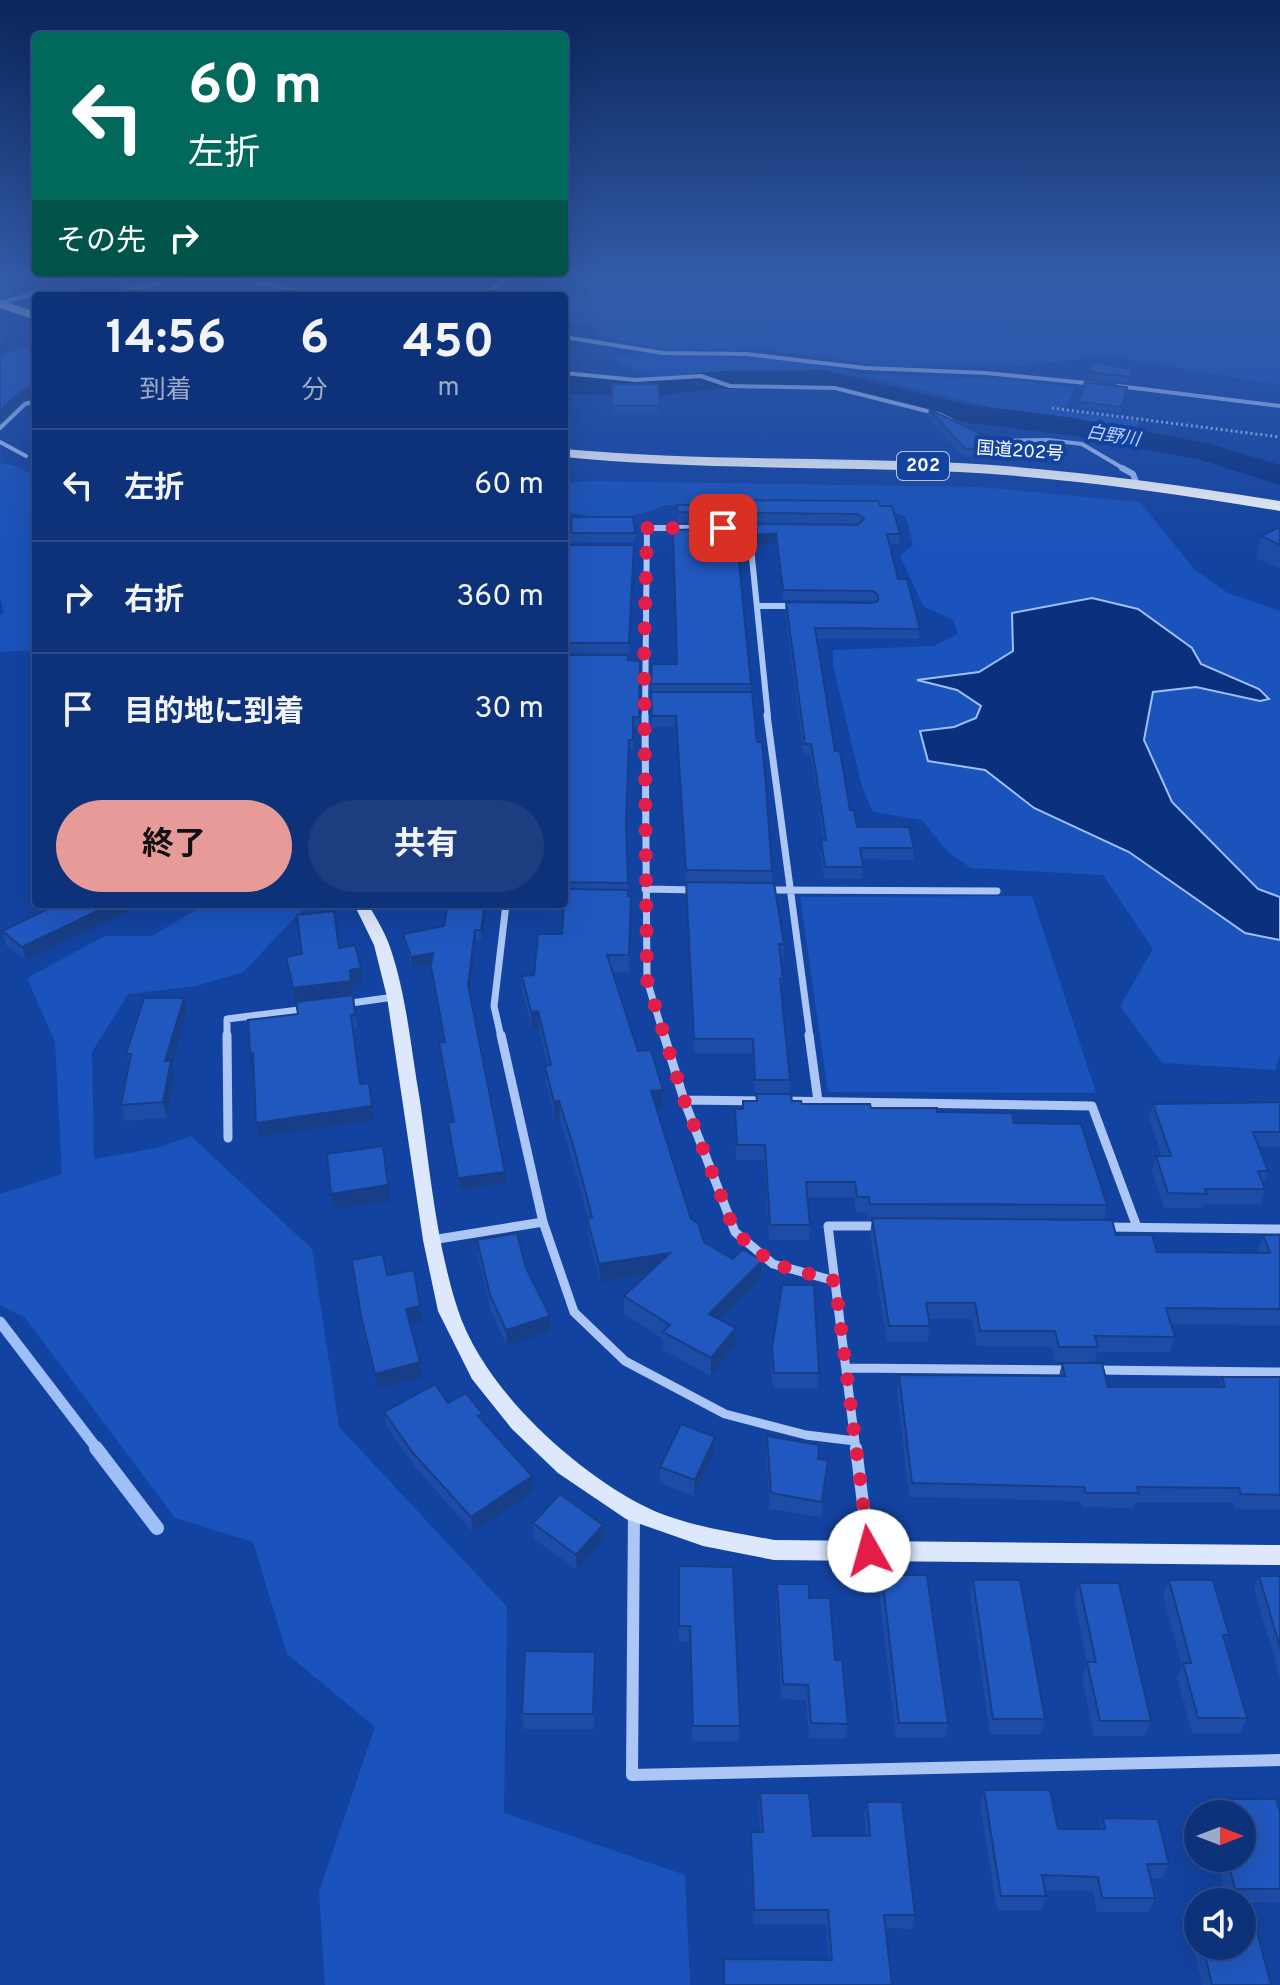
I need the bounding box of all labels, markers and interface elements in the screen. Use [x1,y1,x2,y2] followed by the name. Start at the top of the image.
[188,53,322,123] text: 60 m
[56,64,160,168] icon: left
[188,132,260,178] text: 左折
[162,216,206,260] icon: right
[56,224,146,261] text: その先
[106,310,226,370] text: 14:56
[300,310,329,370] text: 6
[403,314,494,374] text: 450
[438,372,460,405] text: m
[140,375,192,408] text: 到着
[301,375,327,408] text: 分
[1085,421,1143,453] water label: 白野川
[976,437,1064,467] street label: 国道202号
[897,452,949,480] road number: 202
[56,463,100,507] icon: left
[474,467,544,504] text: 60 m
[124,471,184,508] text: 左折
[689,494,757,562] pin
[701,506,745,550] icon: arrive
[56,575,100,619] icon: right
[456,579,544,616] text: 360 m
[124,583,184,620] text: 右折
[56,687,100,731] icon: arrive
[475,691,544,728] text: 30 m
[124,695,304,732] text: 目的地に到着
[56,800,292,892] button: 終了
[308,800,544,892] button: 共有
[827,1509,911,1593] position arrow
[1184,1800,1256,1872] north arrow
[1184,1800,1256,1960] map controls
[1184,1888,1256,1960] button: sound

